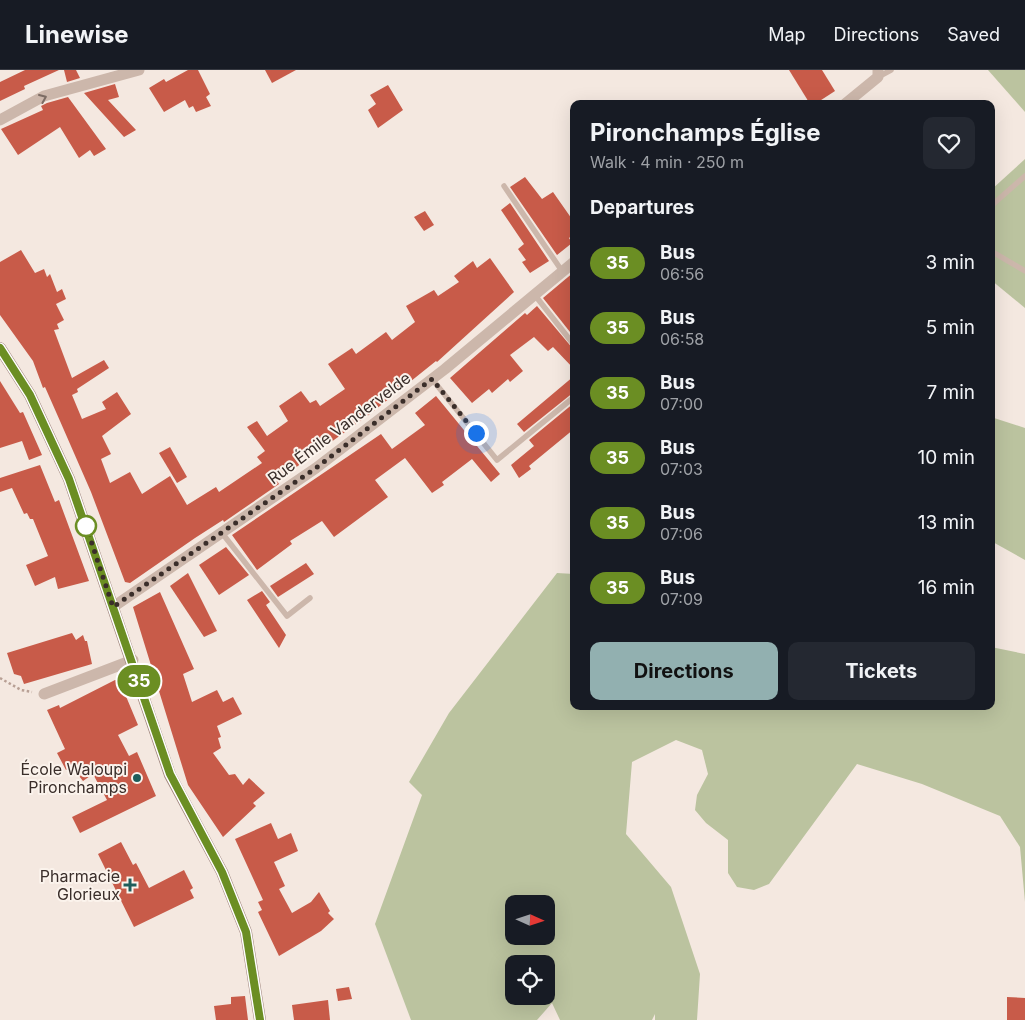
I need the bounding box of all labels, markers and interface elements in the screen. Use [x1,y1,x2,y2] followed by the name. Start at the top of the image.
[25,20,129,49] text: Linewise
[768,24,806,45] text: Map
[834,24,919,45] text: Directions
[947,24,1000,45] text: Saved
[38,93,47,104] one-way arrow
[923,117,975,169] button: heart
[590,118,821,147] text: Pironchamps Église
[590,152,744,172] text: Walk · 4 min · 250 m
[590,196,694,219] text: Departures
[660,241,695,264] text: Bus
[925,251,975,274] text: 3 min
[606,252,629,273] text: 35
[660,264,704,284] text: 06:56
[660,306,695,329] text: Bus
[926,316,975,339] text: 5 min
[606,317,629,338] text: 35
[660,329,704,349] text: 06:58
[264,368,414,488] street label: Rue Émile Vandervelde
[660,371,695,394] text: Bus
[926,381,975,404] text: 7 min
[606,382,629,403] text: 35
[660,394,703,414] text: 07:00
[464,421,489,446] your location
[660,436,695,459] text: Bus
[917,446,975,469] text: 10 min
[606,447,629,468] text: 35
[660,459,703,479] text: 07:03
[660,501,695,524] text: Bus
[918,511,975,534] text: 13 min
[606,512,629,533] text: 35
[75,515,97,537] unlabelled marker
[660,524,703,544] text: 07:06
[660,566,695,589] text: Bus
[918,576,975,599] text: 16 min
[606,577,629,598] text: 35
[660,589,703,609] text: 07:09
[590,642,778,700] button: Directions
[788,642,975,700] button: Tickets
[116,665,162,697] line badge: 35
[127,670,151,691] text: 35
[20,759,127,797] place label: École Waloupi Pironchamps
[131,772,143,784] marker: École Waloupi Pironchamps
[40,866,120,904] place label: Pharmacie Glorieux
[124,879,136,891] marker: Pharmacie Glorieux
[505,895,555,945] north arrow
[505,895,555,1005] map controls
[505,955,555,1005] button: locate

